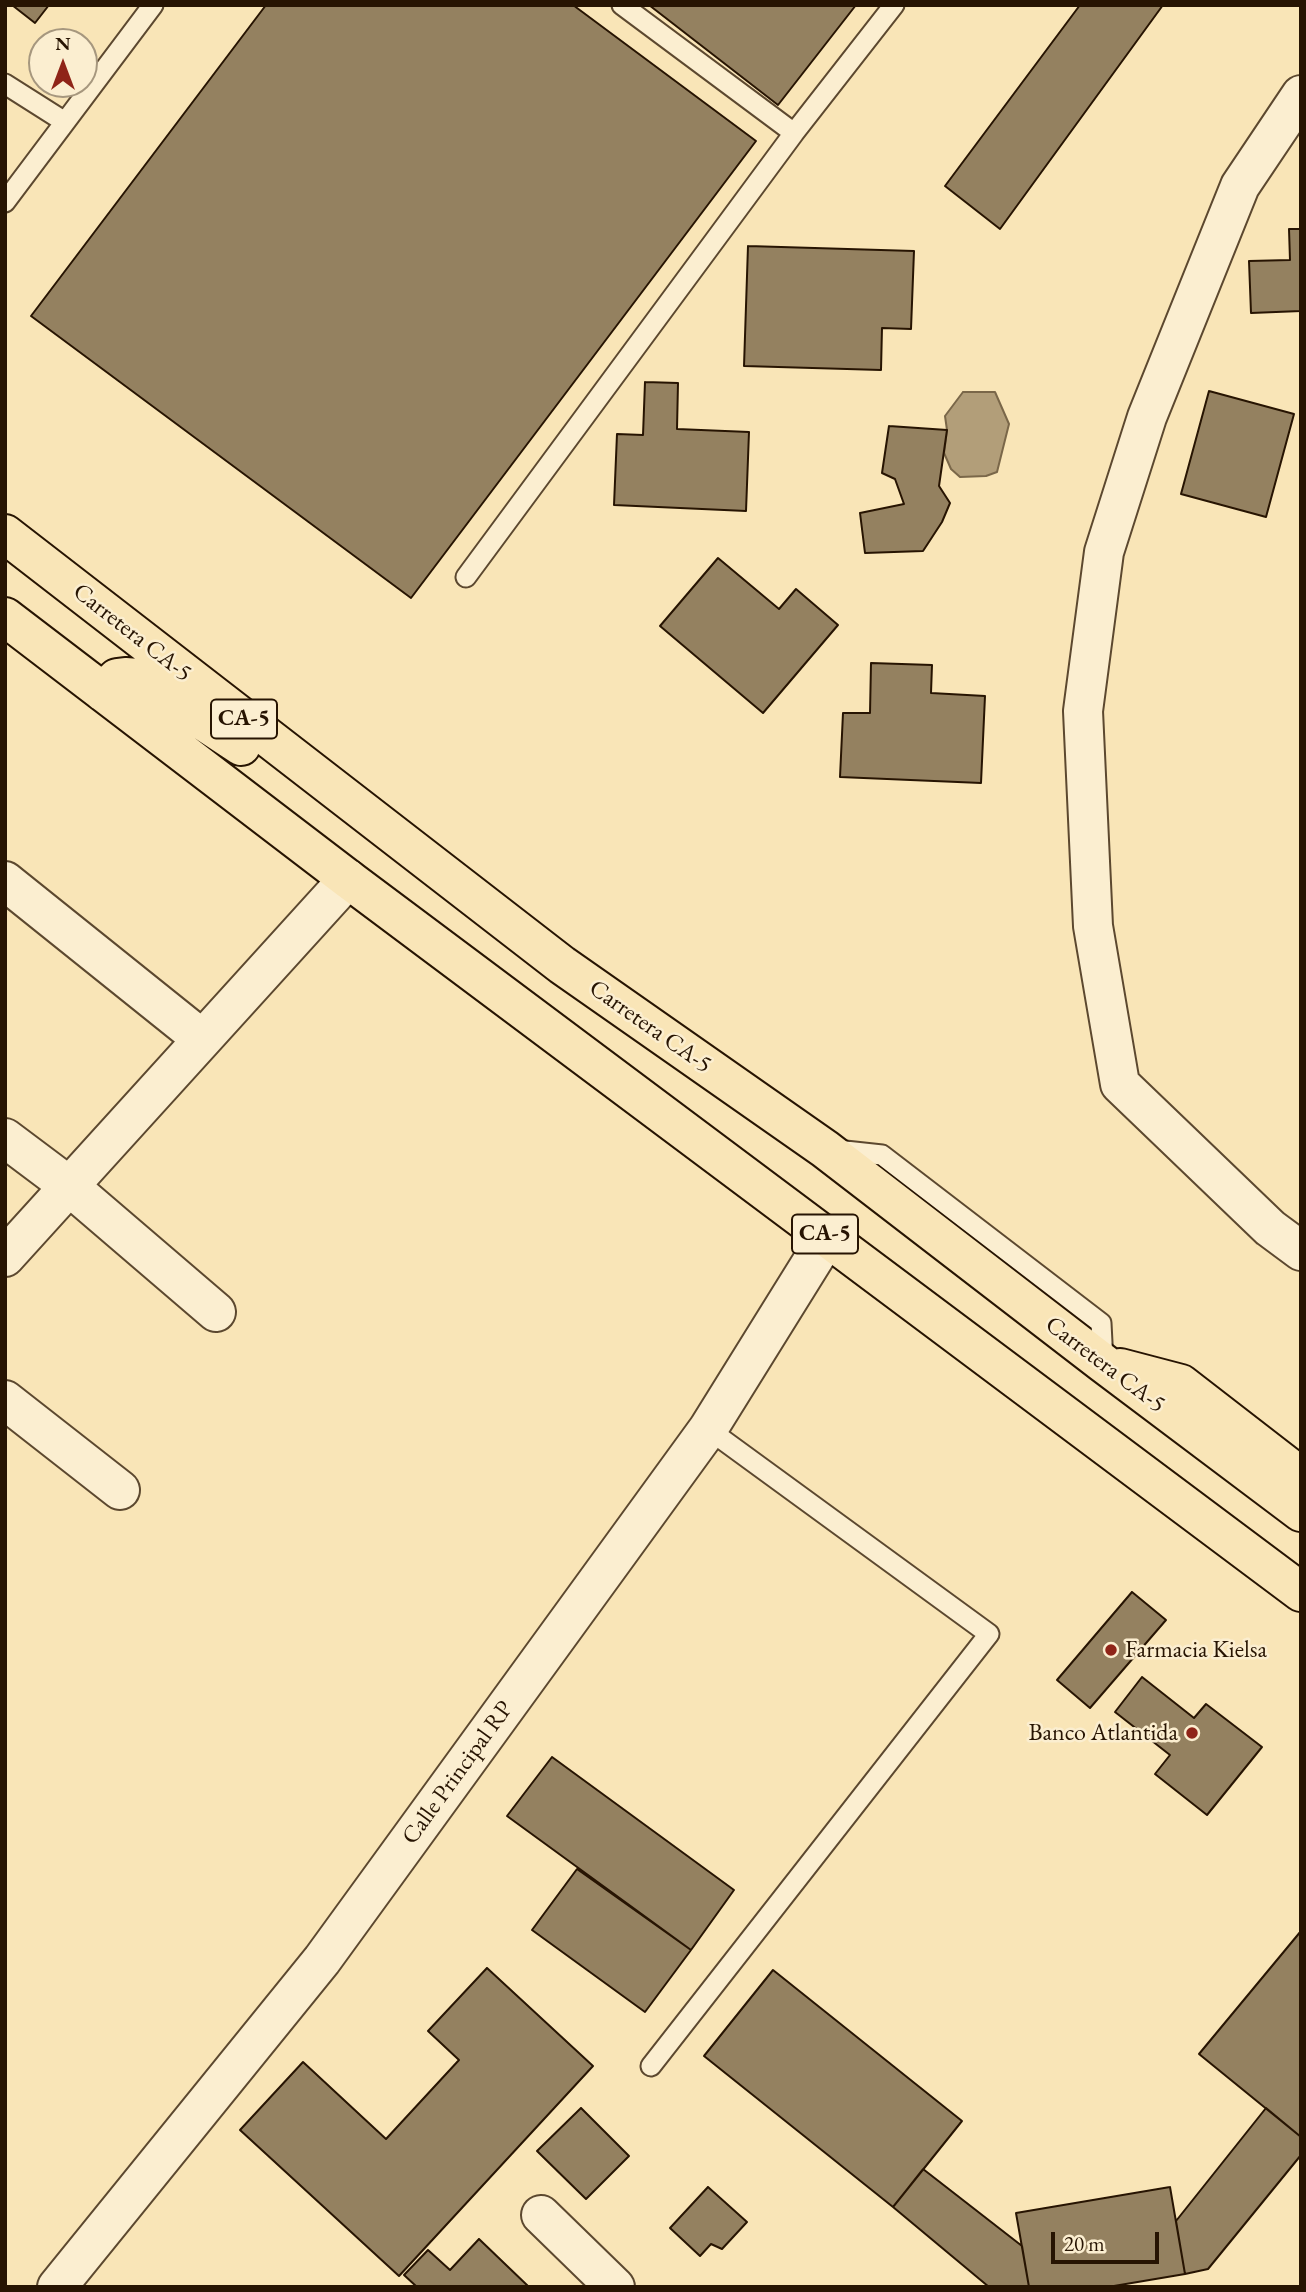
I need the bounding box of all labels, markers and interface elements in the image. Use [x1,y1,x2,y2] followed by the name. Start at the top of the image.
[28,28,98,98] north arrow
[55,31,71,56] text: N
[67,578,197,688] street label: Carretera CA-5
[211,699,277,738] road number: CA-5
[583,974,717,1080] street label: Carretera CA-5
[792,1214,858,1254] road number: CA-5
[1039,1310,1171,1420] street label: Carretera CA-5
[1125,1636,1267,1664] place label: Farmacia Kielsa
[1103,1642,1119,1658] marker: Farmacia Kielsa
[396,1696,520,1850] street label: Calle Principal RP
[1028,1719,1178,1747] place label: Banco Atlantida
[1184,1725,1200,1741] marker: Banco Atlantida
[1054,2218,1162,2262] scale bar
[1064,2230,1105,2257] text: 20 m

